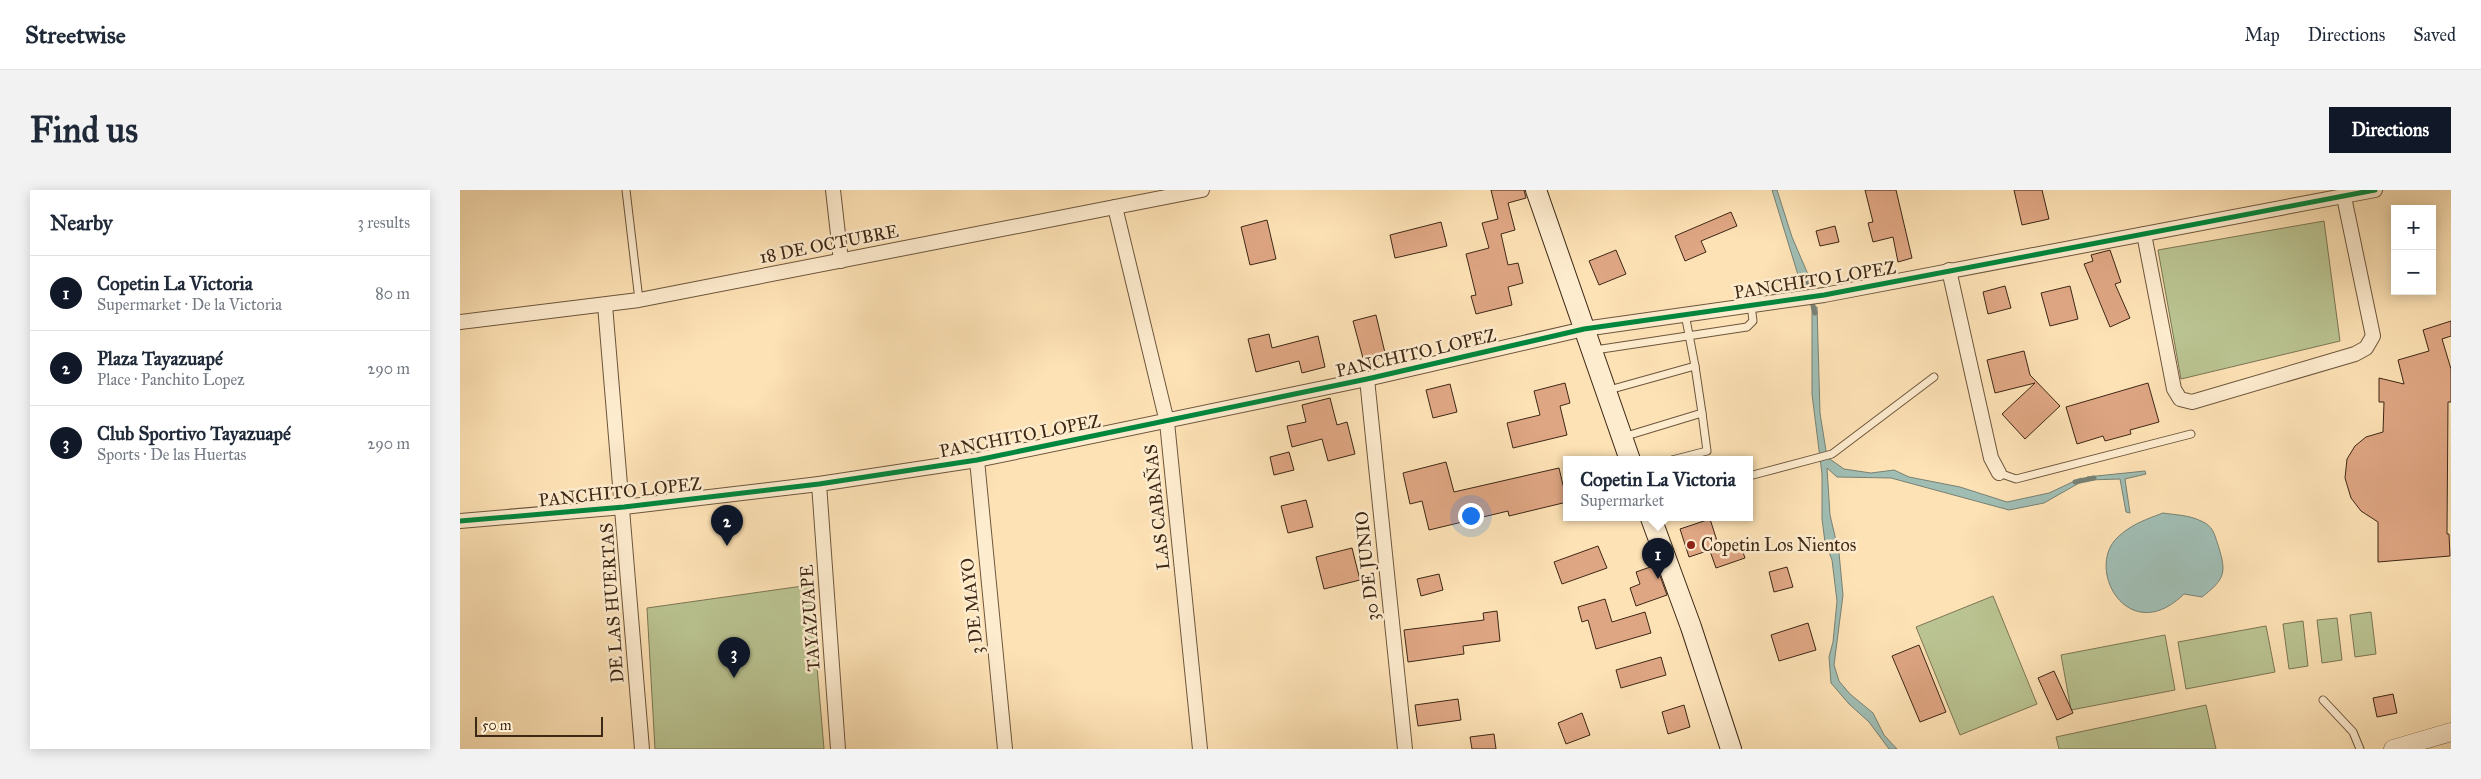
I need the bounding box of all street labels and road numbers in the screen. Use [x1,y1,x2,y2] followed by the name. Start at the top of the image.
[758,220,901,268] street label: 18 DE OCTUBRE
[1732,256,1898,304] street label: PANCHITO LOPEZ
[1334,324,1498,382] street label: PANCHITO LOPEZ
[937,410,1103,462] street label: PANCHITO LOPEZ
[1138,443,1175,571] street label: LAS CABAÑAS
[537,472,703,512] street label: PANCHITO LOPEZ
[1350,510,1385,622] street label: 30 DE JUNIO
[595,522,629,684] street label: DE LAS HUERTAS
[956,557,988,655] street label: 3 DE MAYO
[795,564,825,672] street label: TAYAZUAPE

